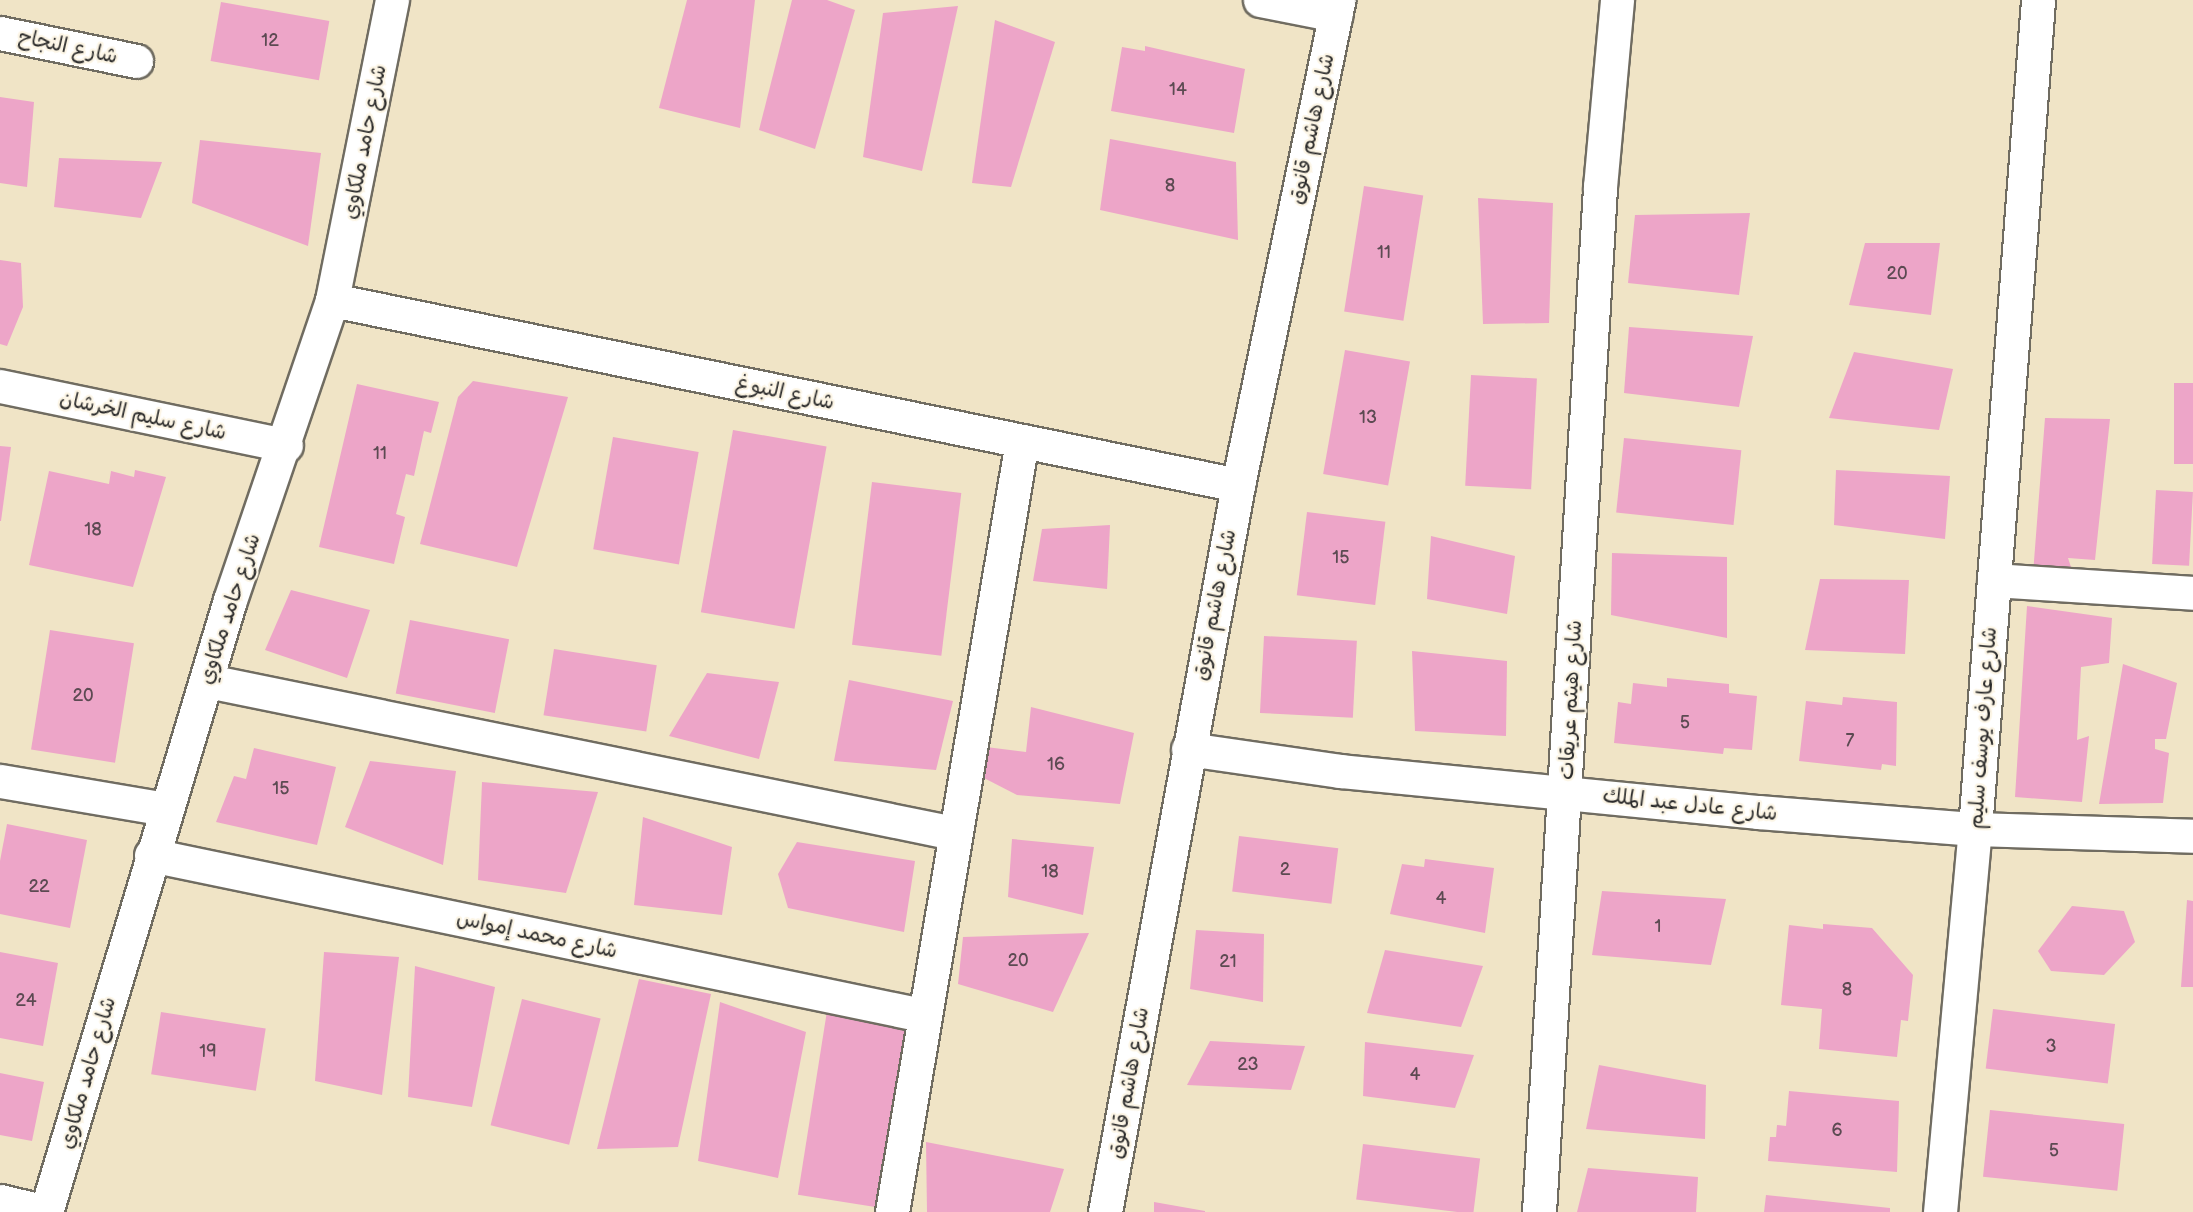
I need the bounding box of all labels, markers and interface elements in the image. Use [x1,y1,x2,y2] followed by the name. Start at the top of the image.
[16,24,120,70] street label: شارع النجاح
[261,30,279,52] house number: 12
[1284,51,1340,207] street label: شارع هاشم قانوق
[338,63,392,221] street label: شارع حامد ملكاوي
[1169,79,1187,101] house number: 14
[1165,175,1175,197] house number: 8
[1377,242,1391,264] house number: 11
[1886,263,1908,285] house number: 20
[733,370,837,416] street label: شارع النبوغ
[57,386,229,446] street label: شارع سليم الخرشان
[1359,407,1377,429] house number: 13
[373,443,387,465] house number: 11
[84,519,102,541] house number: 18
[1188,527,1242,683] street label: شارع هاشم قانوق
[194,530,266,688] street label: شارع حامد ملكاوي
[1332,547,1350,569] house number: 15
[1554,619,1588,781] street label: شارع هيثم عريقات
[1963,626,2003,830] street label: شارع عارف يوسف سليم
[72,685,94,707] house number: 20
[1680,712,1690,734] house number: 5
[1846,730,1854,752] house number: 7
[1047,754,1065,776] house number: 16
[272,778,290,800] house number: 15
[1601,783,1779,827] street label: شارع عادل عبد الملك
[1280,859,1290,881] house number: 2
[1041,861,1059,883] house number: 18
[28,876,50,898] house number: 22
[1436,888,1446,910] house number: 4
[454,906,620,964] street label: شارع محمد إمواس
[1655,916,1661,938] house number: 1
[1007,950,1029,972] house number: 20
[1219,951,1237,973] house number: 21
[1842,979,1852,1001] house number: 8
[15,990,37,1012] house number: 24
[54,994,122,1152] street label: شارع حامد ملكاوي
[1103,1005,1155,1161] street label: شارع هاشم قانوق
[2045,1036,2057,1058] house number: 3
[199,1041,217,1063] house number: 19
[1237,1054,1259,1076] house number: 23
[1410,1064,1420,1086] house number: 4
[1832,1120,1842,1142] house number: 6
[2049,1140,2059,1162] house number: 5

